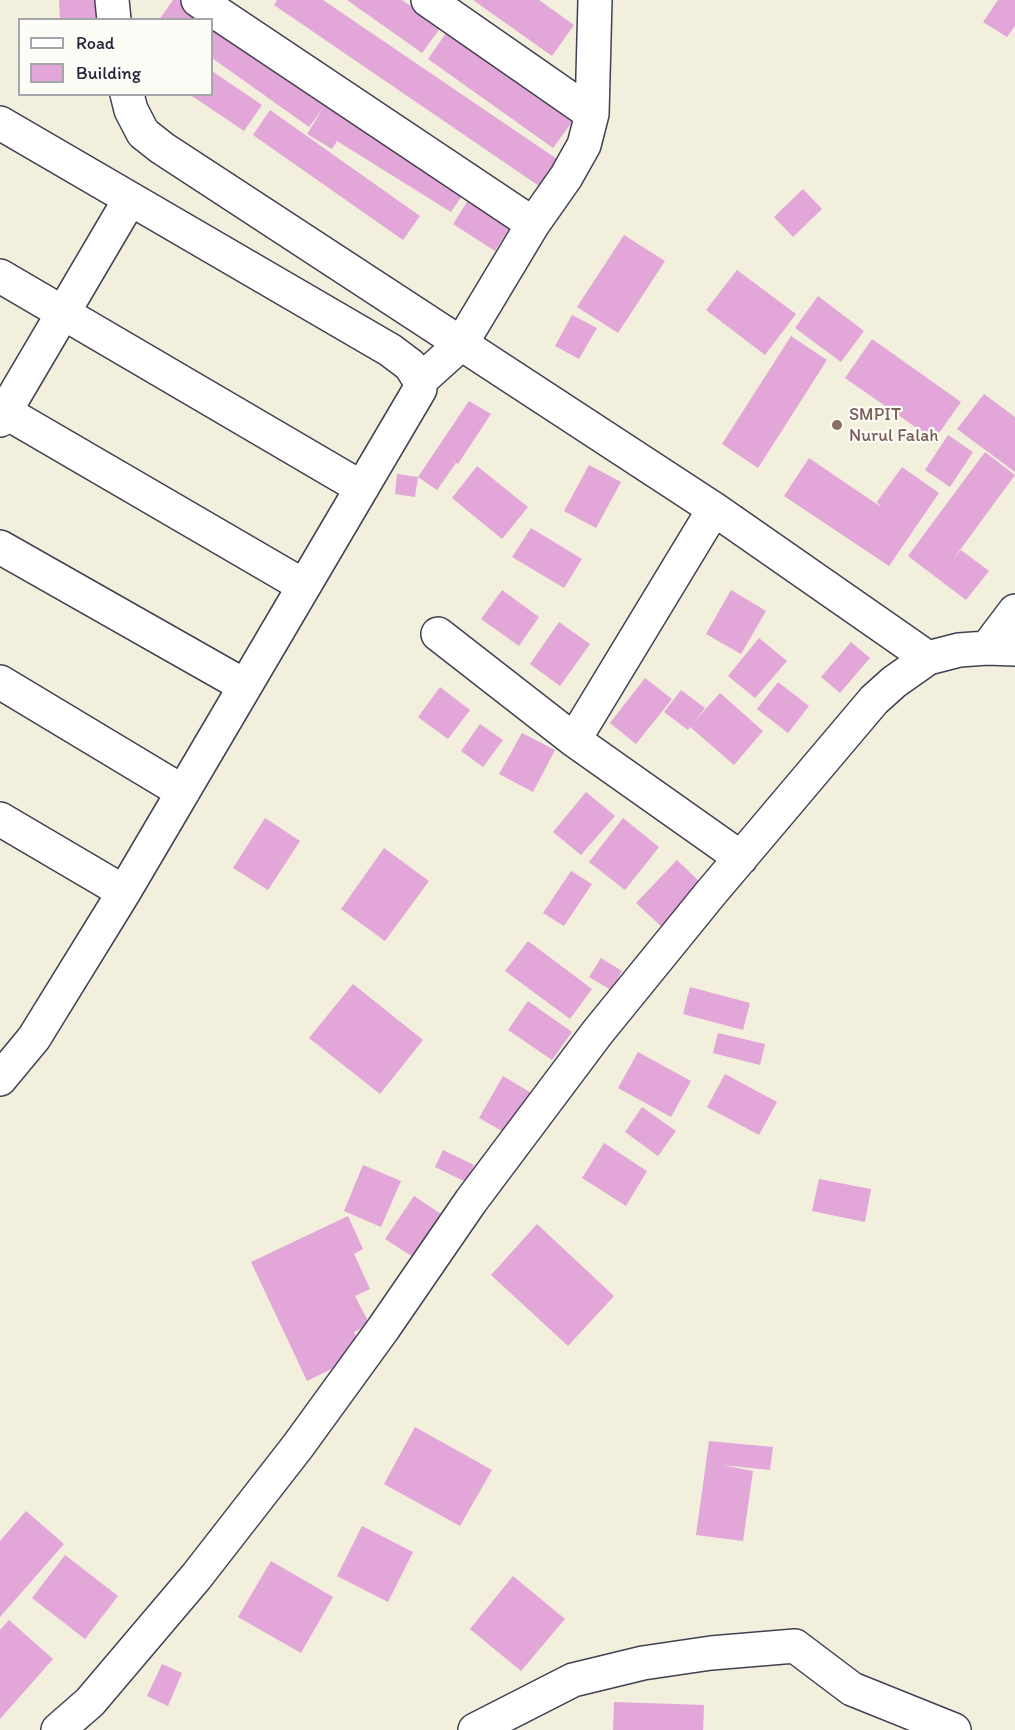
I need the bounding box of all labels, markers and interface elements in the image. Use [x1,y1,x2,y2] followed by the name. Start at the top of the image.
[18,18,213,96] legend
[76,32,115,54] text: Road
[76,62,141,84] text: Building
[849,404,938,446] place label: SMPIT Nurul Falah
[830,418,844,432] marker: SMPIT Nurul Falah

